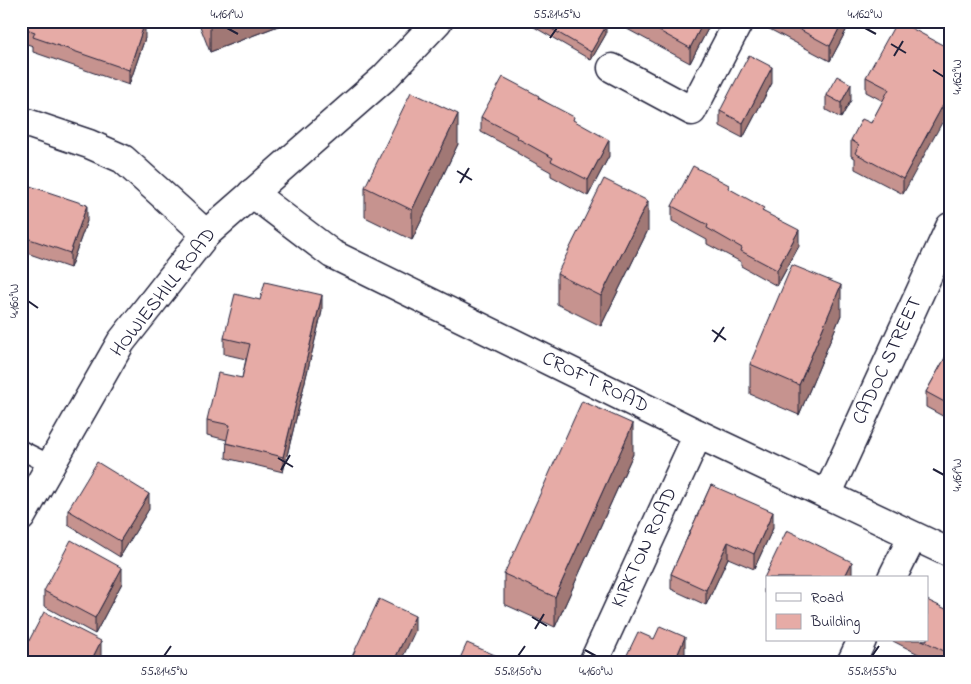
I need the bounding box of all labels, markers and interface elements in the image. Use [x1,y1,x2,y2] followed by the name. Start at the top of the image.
[211,6,243,24] text: 4.161°W
[533,6,581,24] text: 55.8145°N
[848,6,882,24] text: 4.162°W
[949,60,967,94] text: 4.162°W
[104,222,224,364] street label: HOWIESHILL ROAD
[6,284,24,318] text: 4.160°W
[846,292,930,430] street label: CADOC STREET
[537,345,653,421] street label: CROFT ROAD
[949,459,967,491] text: 4.161°W
[604,483,686,613] street label: KIRKTON ROAD
[766,576,928,642] legend
[811,587,844,609] text: Road
[810,611,860,634] text: Building
[140,663,188,681] text: 55.8145°N
[494,663,542,681] text: 55.8150°N
[579,663,613,681] text: 4.160°W
[847,663,897,681] text: 55.8155°N

